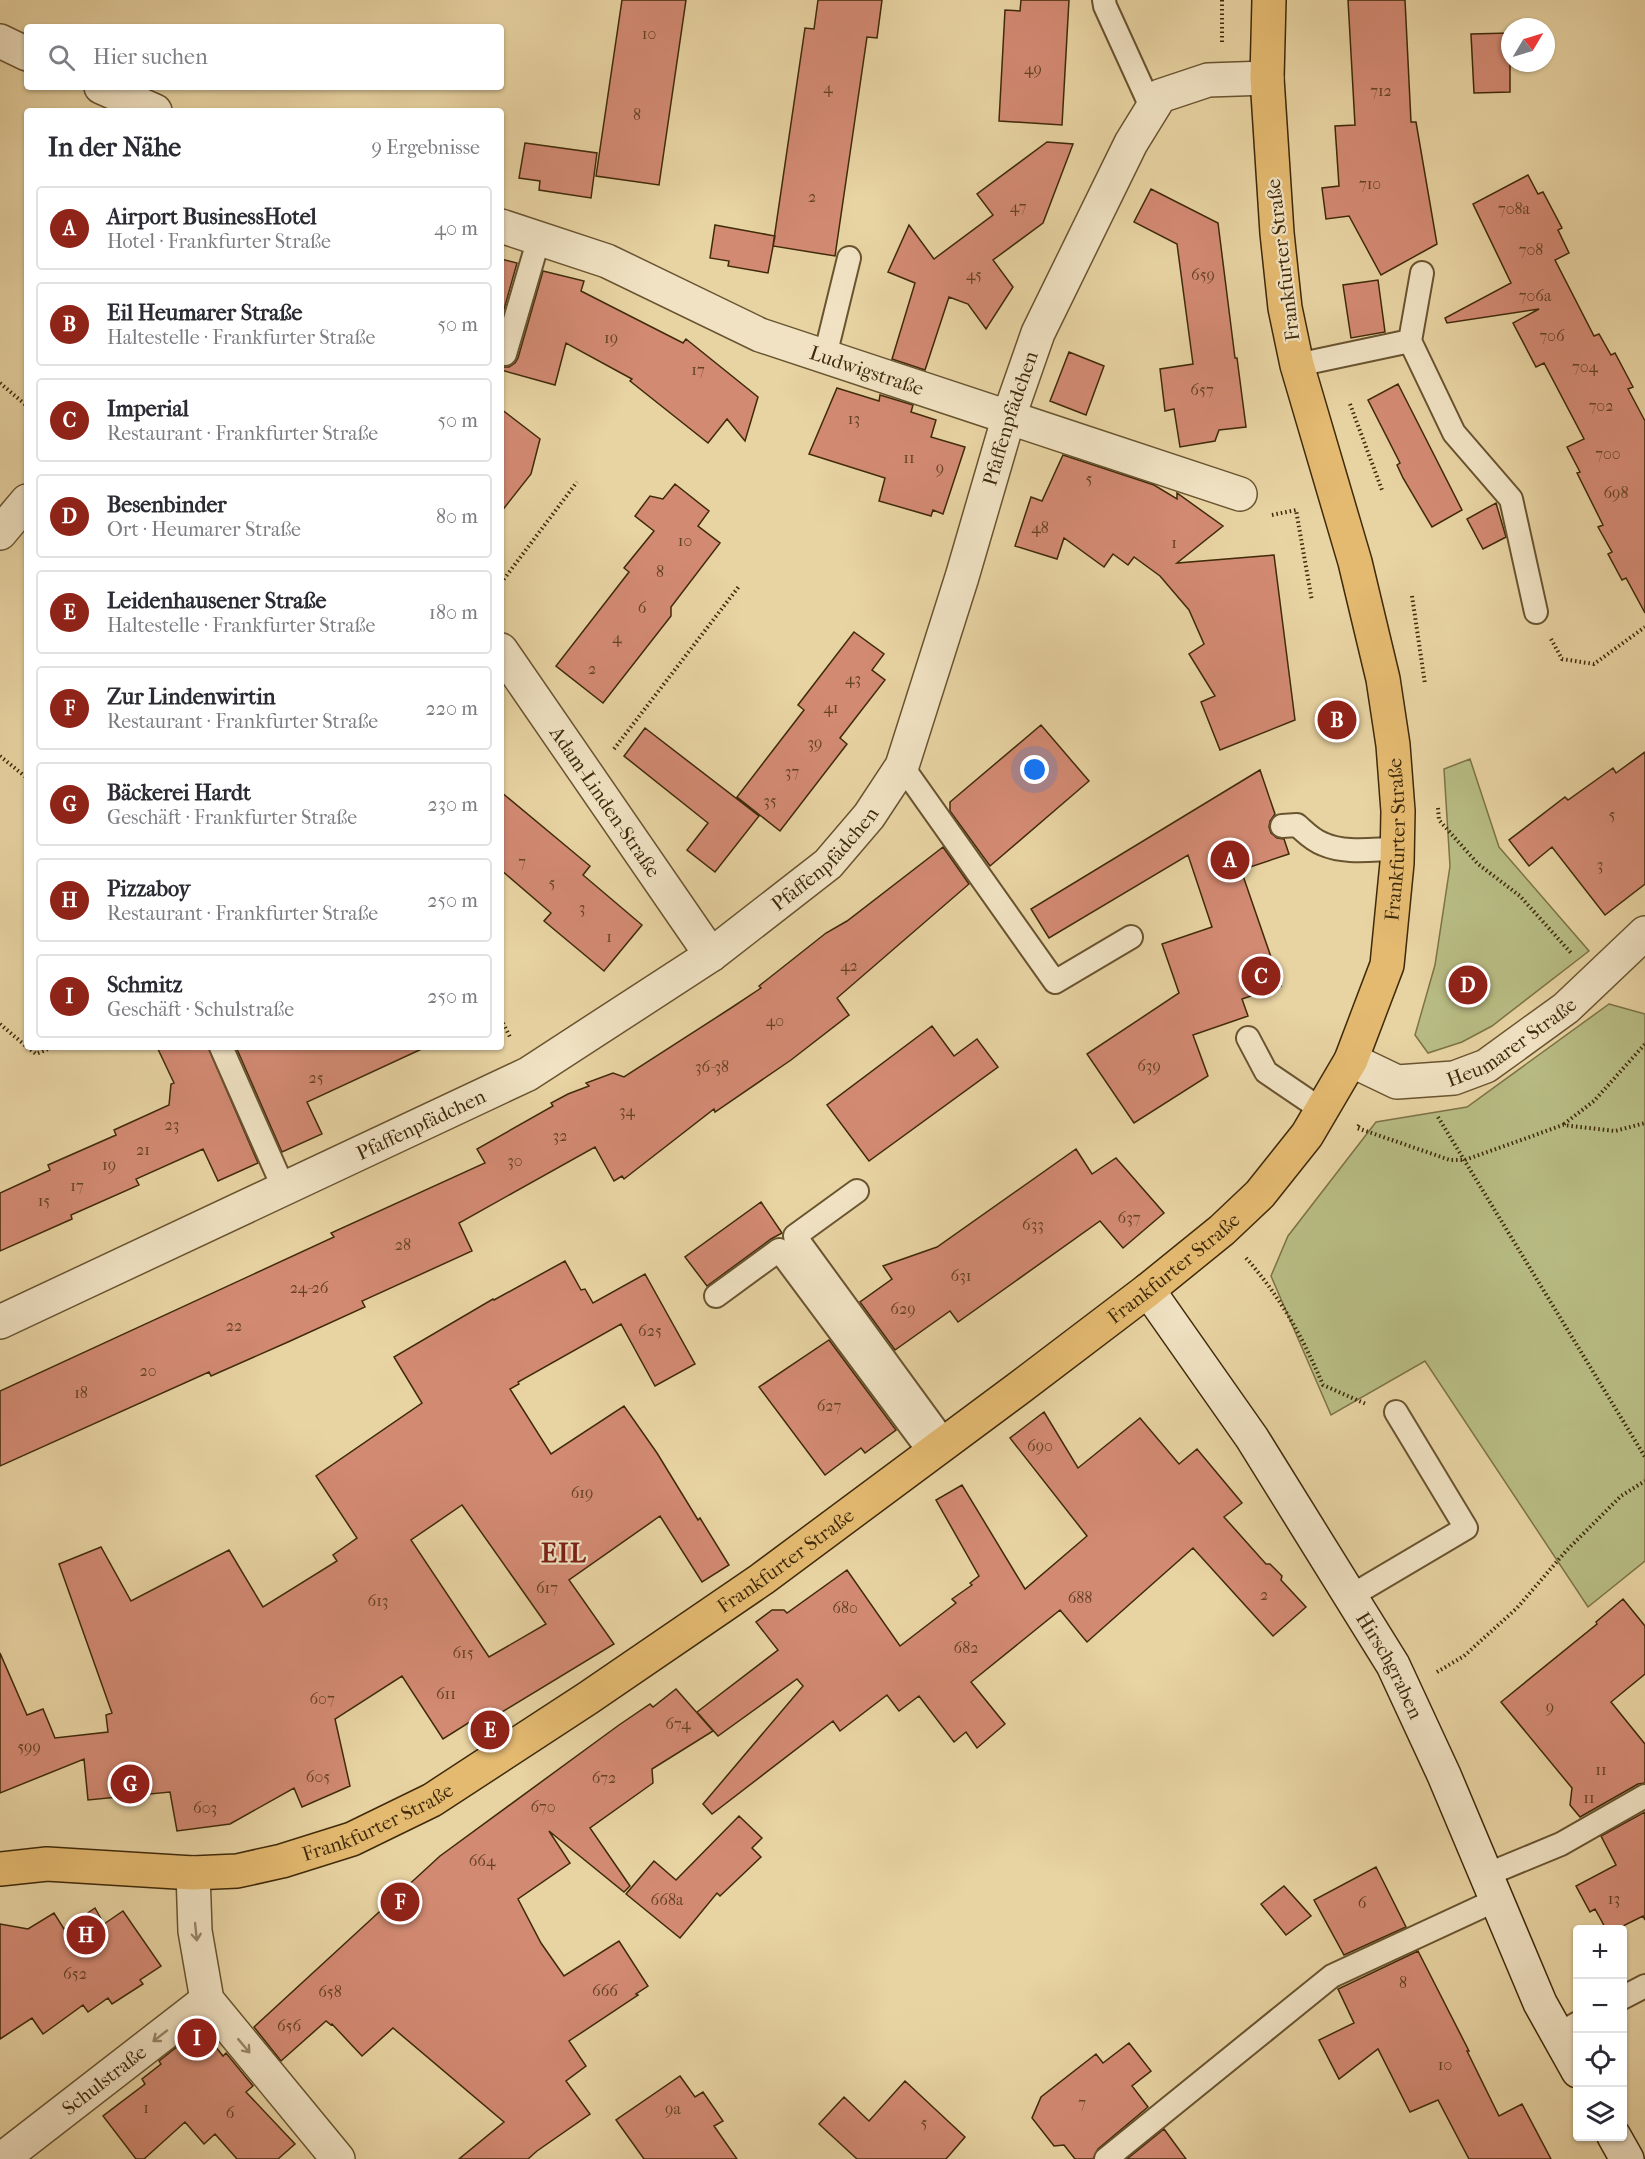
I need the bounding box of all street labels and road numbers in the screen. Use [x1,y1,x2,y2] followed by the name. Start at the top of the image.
[1262,178,1304,342] street label: Frankfurter Straße
[807,341,927,400] street label: Ludwigstraße
[978,348,1042,488] street label: Pfaffenpfädchen
[545,721,665,882] street label: Adam-Linden-Straße
[1380,757,1410,922] street label: Frankfurter Straße
[767,803,883,915] street label: Pfaffenpfädchen
[1443,993,1581,1091] street label: Heumarer Straße
[353,1084,490,1165] street label: Pfaffenpfädchen
[1103,1208,1244,1328] street label: Frankfurter Straße
[713,1503,858,1618] street label: Frankfurter Straße
[1351,1608,1428,1723] street label: Hirschgraben
[299,1778,457,1865] street label: Frankfurter Straße
[57,2040,151,2120] street label: Schulstraße

